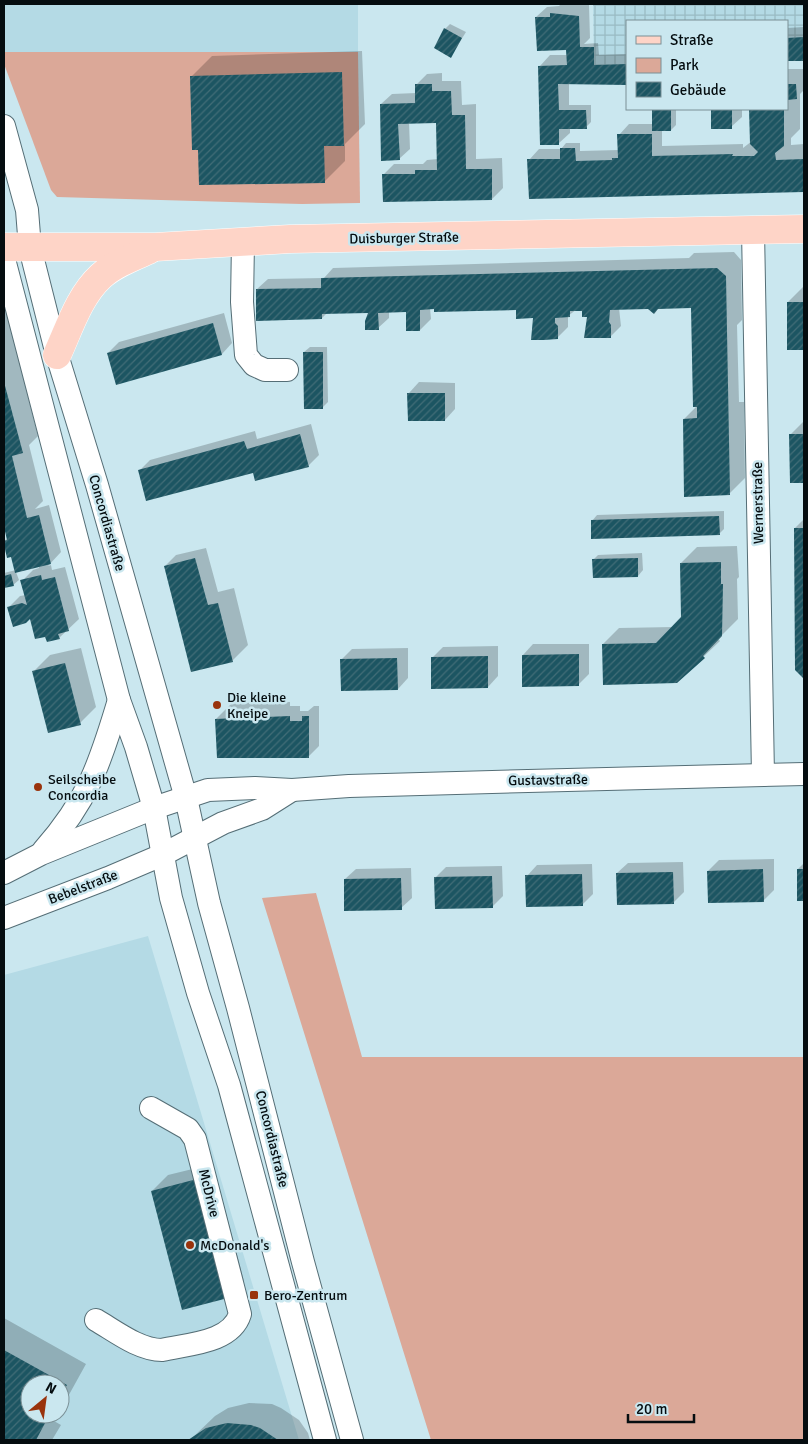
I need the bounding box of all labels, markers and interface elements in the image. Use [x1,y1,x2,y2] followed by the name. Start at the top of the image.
[626,20,788,110] legend
[670,31,714,49] text: Straße
[670,56,699,74] text: Park
[670,81,726,99] text: Gebäude
[349,229,459,247] street label: Duisburger Straße
[749,462,767,544] street label: Wernerstraße
[85,473,129,573] street label: Concordiastraße
[227,689,286,722] place label: Die kleine Kneipe
[211,699,223,711] marker: Die kleine Kneipe
[48,771,116,804] place label: Seilscheibe Concordia
[508,771,588,789] street label: Gustavstraße
[32,781,44,793] marker: Seilscheibe Concordia
[46,866,120,908] street label: Bebelstraße
[252,1089,292,1189] street label: Concordiastraße
[195,1167,223,1219] street label: McDrive
[200,1237,269,1254] place label: McDonald's
[184,1239,196,1251] marker: McDonald's
[264,1287,347,1304] place label: Bero-Zentrum
[248,1289,260,1301] marker: Bero-Zentrum
[20,1374,70,1424] north arrow
[43,1378,59,1398] text: N
[628,1392,694,1424] scale bar
[636,1400,667,1418] text: 20 m

